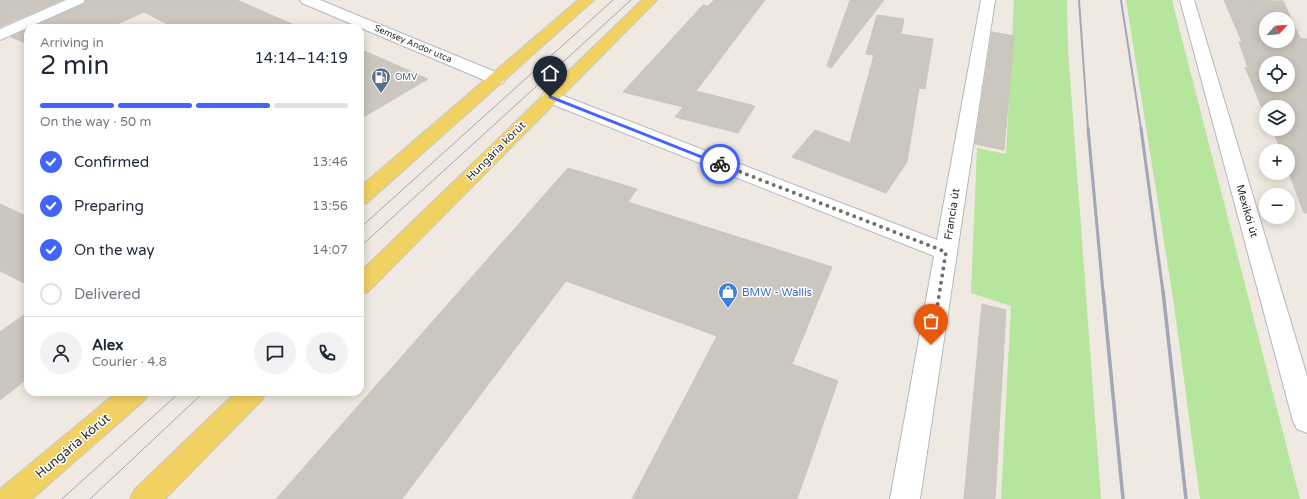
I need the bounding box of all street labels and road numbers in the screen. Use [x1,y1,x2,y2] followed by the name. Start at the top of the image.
[373,23,453,65] street label: Semsey Andor utca
[464,119,528,183] street label: Hungária körút
[1233,183,1261,239] street label: Mexikói út
[942,187,962,241] street label: Francia út
[32,410,114,482] street label: Hungária körút

